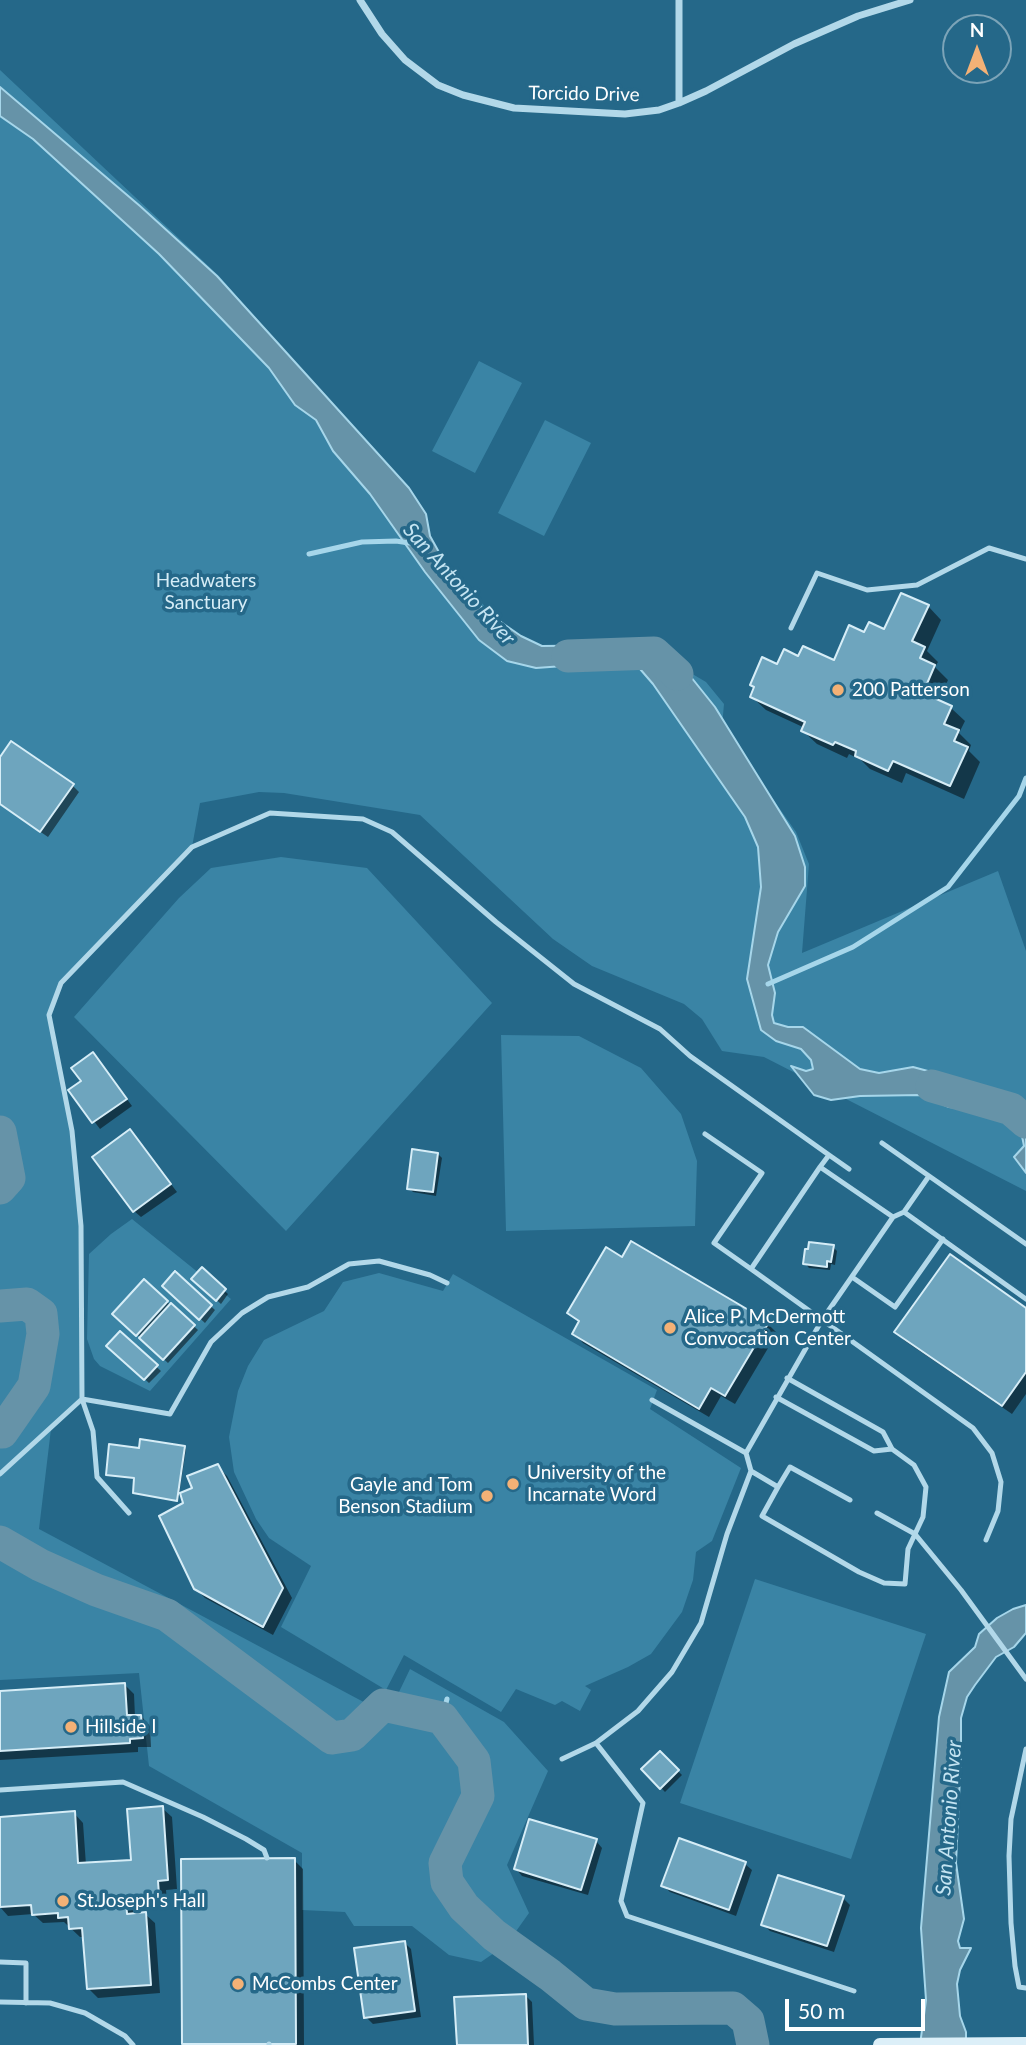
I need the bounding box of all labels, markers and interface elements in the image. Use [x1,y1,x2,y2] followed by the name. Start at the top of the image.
[942,14,1012,84] north arrow
[970,18,984,41] text: N
[528,82,640,106] street label: Torcido Drive
[398,518,520,650] water label: San Antonio River
[156,570,256,614] park label: Headwaters Sanctuary
[852,679,970,701] place label: 200 Patterson
[830,682,846,698] marker: 200 Patterson
[684,1306,851,1350] place label: Alice P. McDermott Convocation Center
[662,1320,678,1336] marker: Alice P. McDermott Convocation Center
[527,1462,666,1506] place label: University of the Incarnate Word
[338,1474,473,1518] place label: Gayle and Tom Benson Stadium
[505,1476,521,1492] marker: University of the Incarnate Word
[479,1488,495,1504] marker: Gayle and Tom Benson Stadium
[85,1716,157,1738] place label: Hillside I
[63,1719,79,1735] marker: Hillside I
[931,1740,967,1896] water label: San Antonio River
[77,1890,205,1912] place label: St.Joseph's Hall
[55,1893,71,1909] marker: St.Joseph's Hall
[252,1973,398,1995] place label: McCombs Center
[230,1976,246,1992] marker: McCombs Center
[788,1986,928,2030] scale bar
[798,1998,845,2023] text: 50 m

